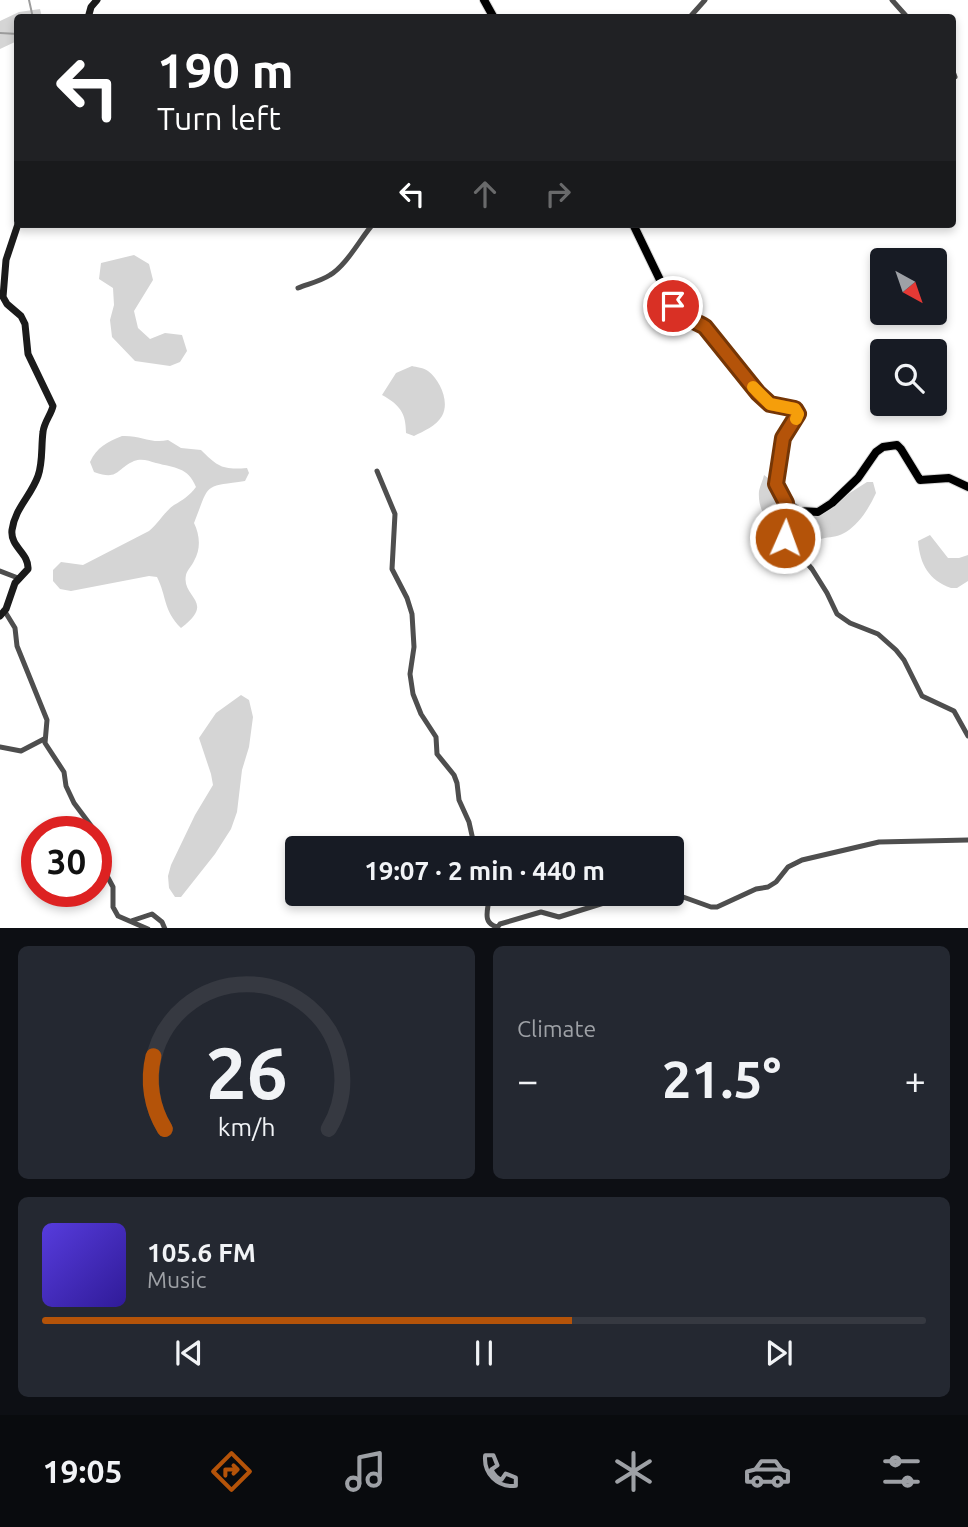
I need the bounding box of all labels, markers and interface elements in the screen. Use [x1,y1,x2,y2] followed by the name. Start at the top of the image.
[42,42,133,133] icon: left
[157,42,294,97] text: 190 m
[157,100,281,136] text: Turn left
[393,175,431,213] icon: left
[466,175,504,213] icon: ahead
[539,175,577,213] icon: right
[870,248,947,326] north arrow
[870,248,947,416] map controls
[643,276,703,336] pin
[654,287,692,325] icon: arrive
[870,339,947,416] button: search
[748,501,822,575] position arrow
[21,816,112,907] speed limit sign: 30
[364,856,605,885] text: 19:07 · 2 min · 440 m
[517,1016,596,1041] text: Climate
[205,1031,288,1113] text: 26
[662,1050,781,1108] text: 21.5°
[517,1059,538,1101] text: −
[905,1059,926,1101] text: +
[218,1112,275,1140] text: km/h
[147,1238,256,1267] text: 105.6 FM
[147,1267,206,1292] text: Music
[170,1334,208,1372] icon: previous
[465,1334,503,1372] icon: pause
[760,1334,798,1372] icon: next
[207,1447,256,1496] icon: directions
[341,1447,390,1496] icon: music
[475,1447,524,1496] icon: phone
[609,1447,658,1496] icon: climate
[743,1447,792,1496] icon: car
[877,1447,926,1496] icon: filters
[42,1453,123,1489] text: 19:05

